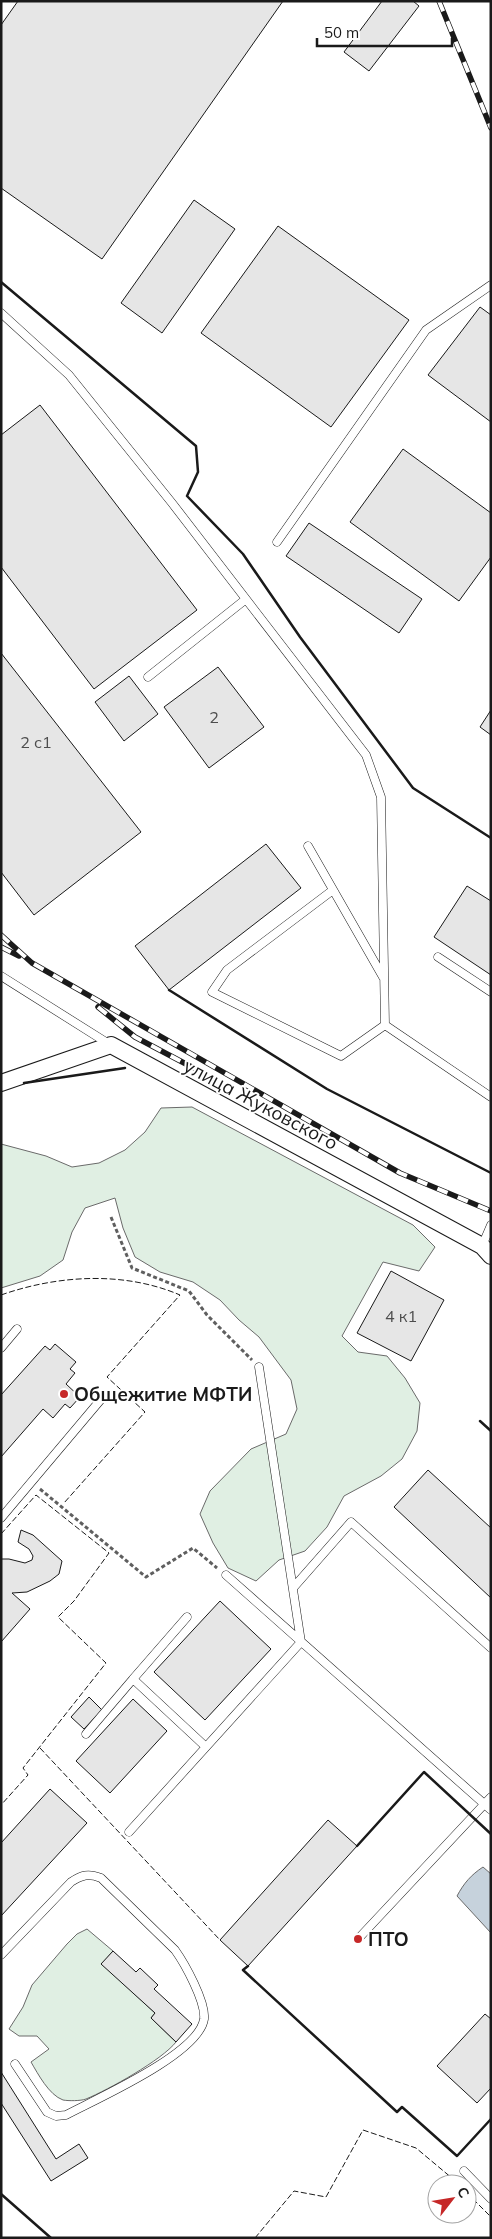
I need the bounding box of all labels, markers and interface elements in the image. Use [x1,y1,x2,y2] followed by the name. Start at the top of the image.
[317,15,452,47] scale bar
[324,23,359,42] text: 50 m
[209,707,219,727] house number: 2
[20,732,52,752] house number: 2 с1
[180,1053,342,1155] street label: улица Жуковского
[385,1306,417,1326] house number: 4 к1
[74,1382,252,1406] place label: Общежитие МФТИ
[58,1388,70,1400] marker: Общежитие МФТИ
[368,1927,409,1951] place label: ПТО
[352,1933,364,1945] marker: ПТО
[427,2174,477,2224] north arrow
[453,2184,473,2201] text: С

